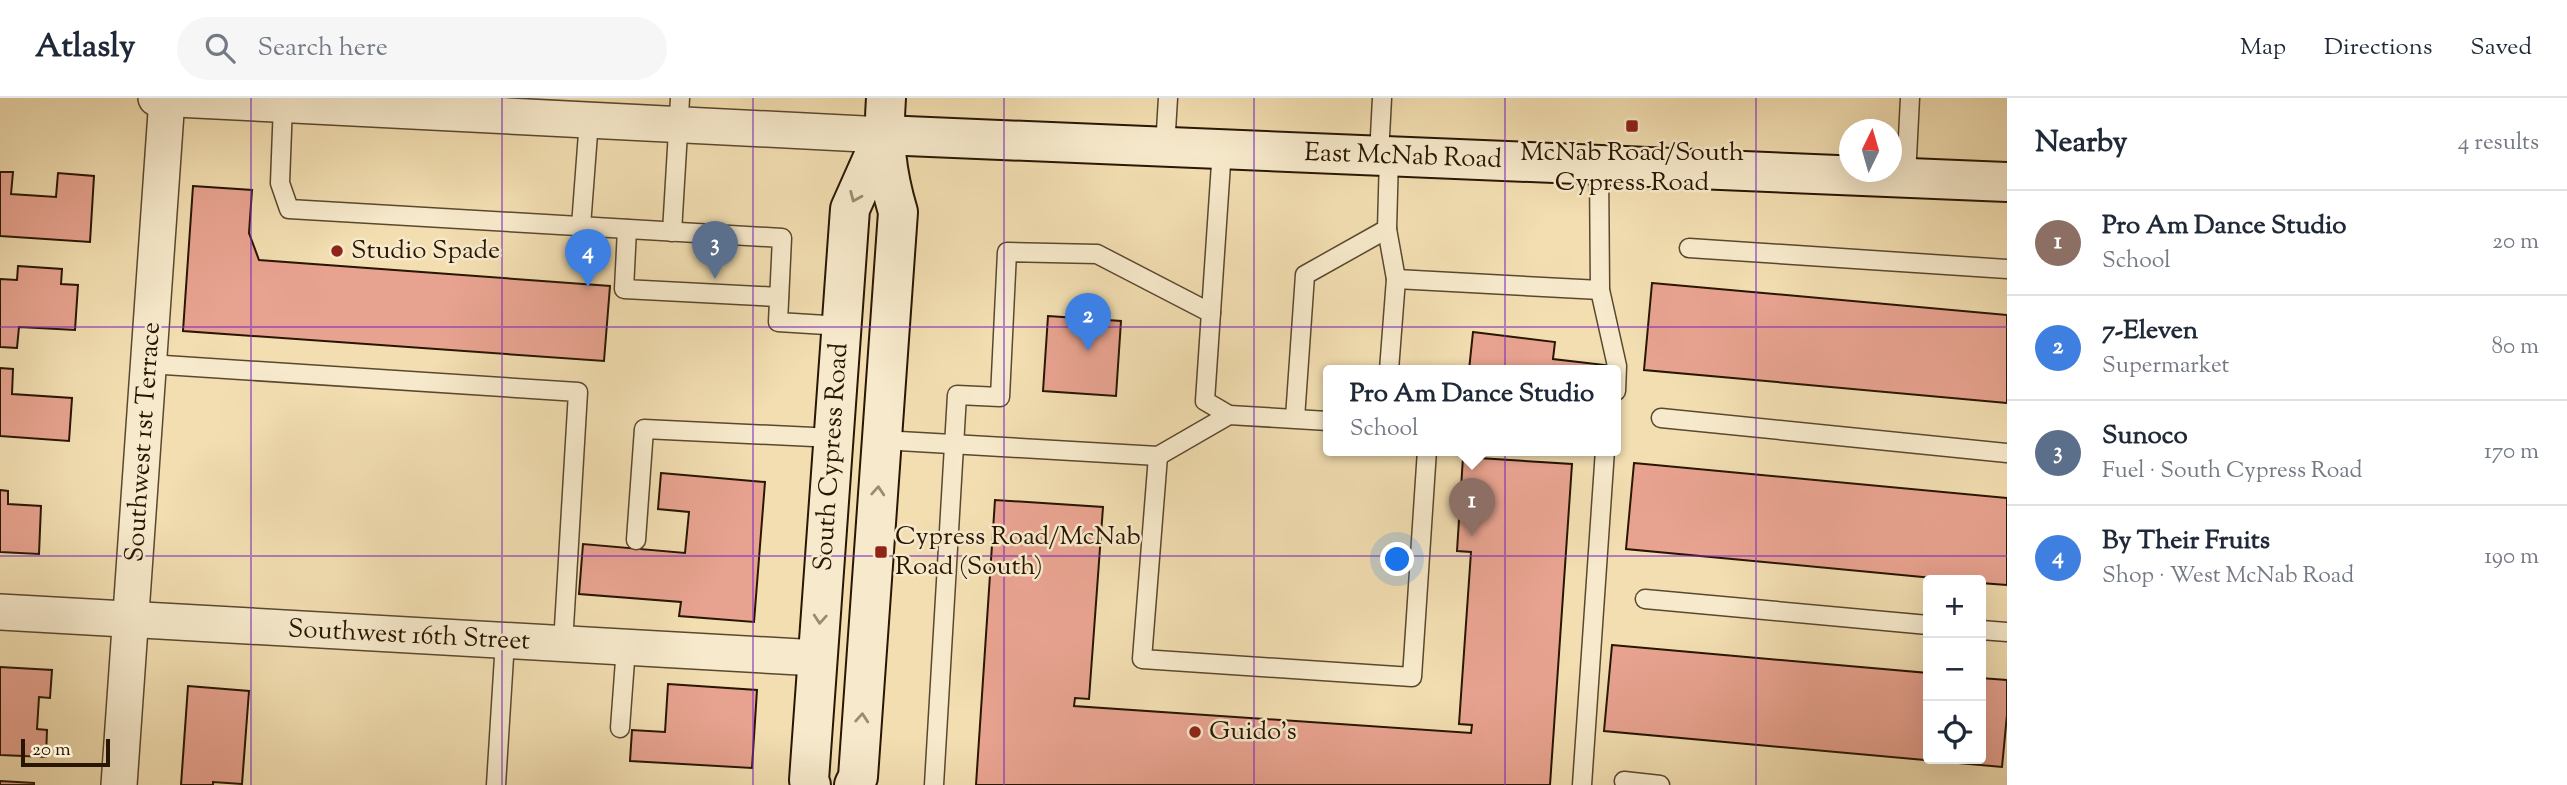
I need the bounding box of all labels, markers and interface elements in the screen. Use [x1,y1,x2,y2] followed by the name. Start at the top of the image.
[177,17,667,80] search box
[35,24,135,72] text: Atlasly
[201,29,239,67] icon: search
[257,30,388,67] text: Search here
[2240,31,2286,65] text: Map
[2324,31,2432,65] text: Directions
[2470,31,2532,65] text: Saved
[1624,118,1640,134] marker: McNab Road/South Cypress Road
[1839,119,1902,182] north arrow
[2035,122,2127,165] text: Nearby
[2458,127,2539,160] text: 4 results
[1304,135,1503,179] street label: East McNab Road
[1520,135,1744,202] place label: McNab Road/South Cypress Road
[849,190,863,202] one-way arrow
[2102,208,2347,245] text: Pro Am Dance Studio
[692,221,738,279] pin: 3
[2054,226,2062,259] text: 1
[2492,226,2539,259] text: 20 m
[565,229,611,287] pin: 4
[351,233,500,270] place label: Studio Spade
[329,243,345,259] marker: Studio Spade
[2102,245,2171,278] text: School
[1065,293,1111,351] pin: 2
[2102,313,2198,350] text: 7-Eleven
[117,321,171,563] street label: Southwest 1st Terrace
[2053,331,2063,364] text: 2
[2491,331,2539,364] text: 80 m
[806,341,858,572] street label: South Cypress Road
[2102,350,2229,383] text: Supermarket
[1323,365,1621,456] popup
[1350,376,1594,413] text: Pro Am Dance Studio
[1350,413,1418,446] text: School
[2102,418,2188,455] text: Sunoco
[2053,436,2063,469] text: 3
[2484,436,2539,469] text: 170 m
[2102,455,2363,488] text: Fuel · South Cypress Road
[1449,478,1495,536] pin: 1
[870,485,885,496] one-way arrow
[895,519,1141,586] place label: Cypress Road/McNab Road (South)
[2102,523,2270,560] text: By Their Fruits
[2052,541,2064,574] text: 4
[2484,541,2539,574] text: 190 m
[1380,542,1414,576] your location
[873,544,889,560] marker: Cypress Road/McNab Road (South)
[2102,560,2354,593] text: Shop · West McNab Road
[1923,575,1986,764] map controls
[1923,575,1986,638] button: +
[287,611,531,661] street label: Southwest 16th Street
[813,613,828,624] one-way arrow
[1923,638,1986,701] button: −
[1923,701,1986,764] button: locate
[854,712,869,723] one-way arrow
[1209,714,1297,751] place label: Guido's
[1187,724,1203,740] marker: Guido's
[21,736,110,768] scale bar
[32,737,71,764] text: 20 m

